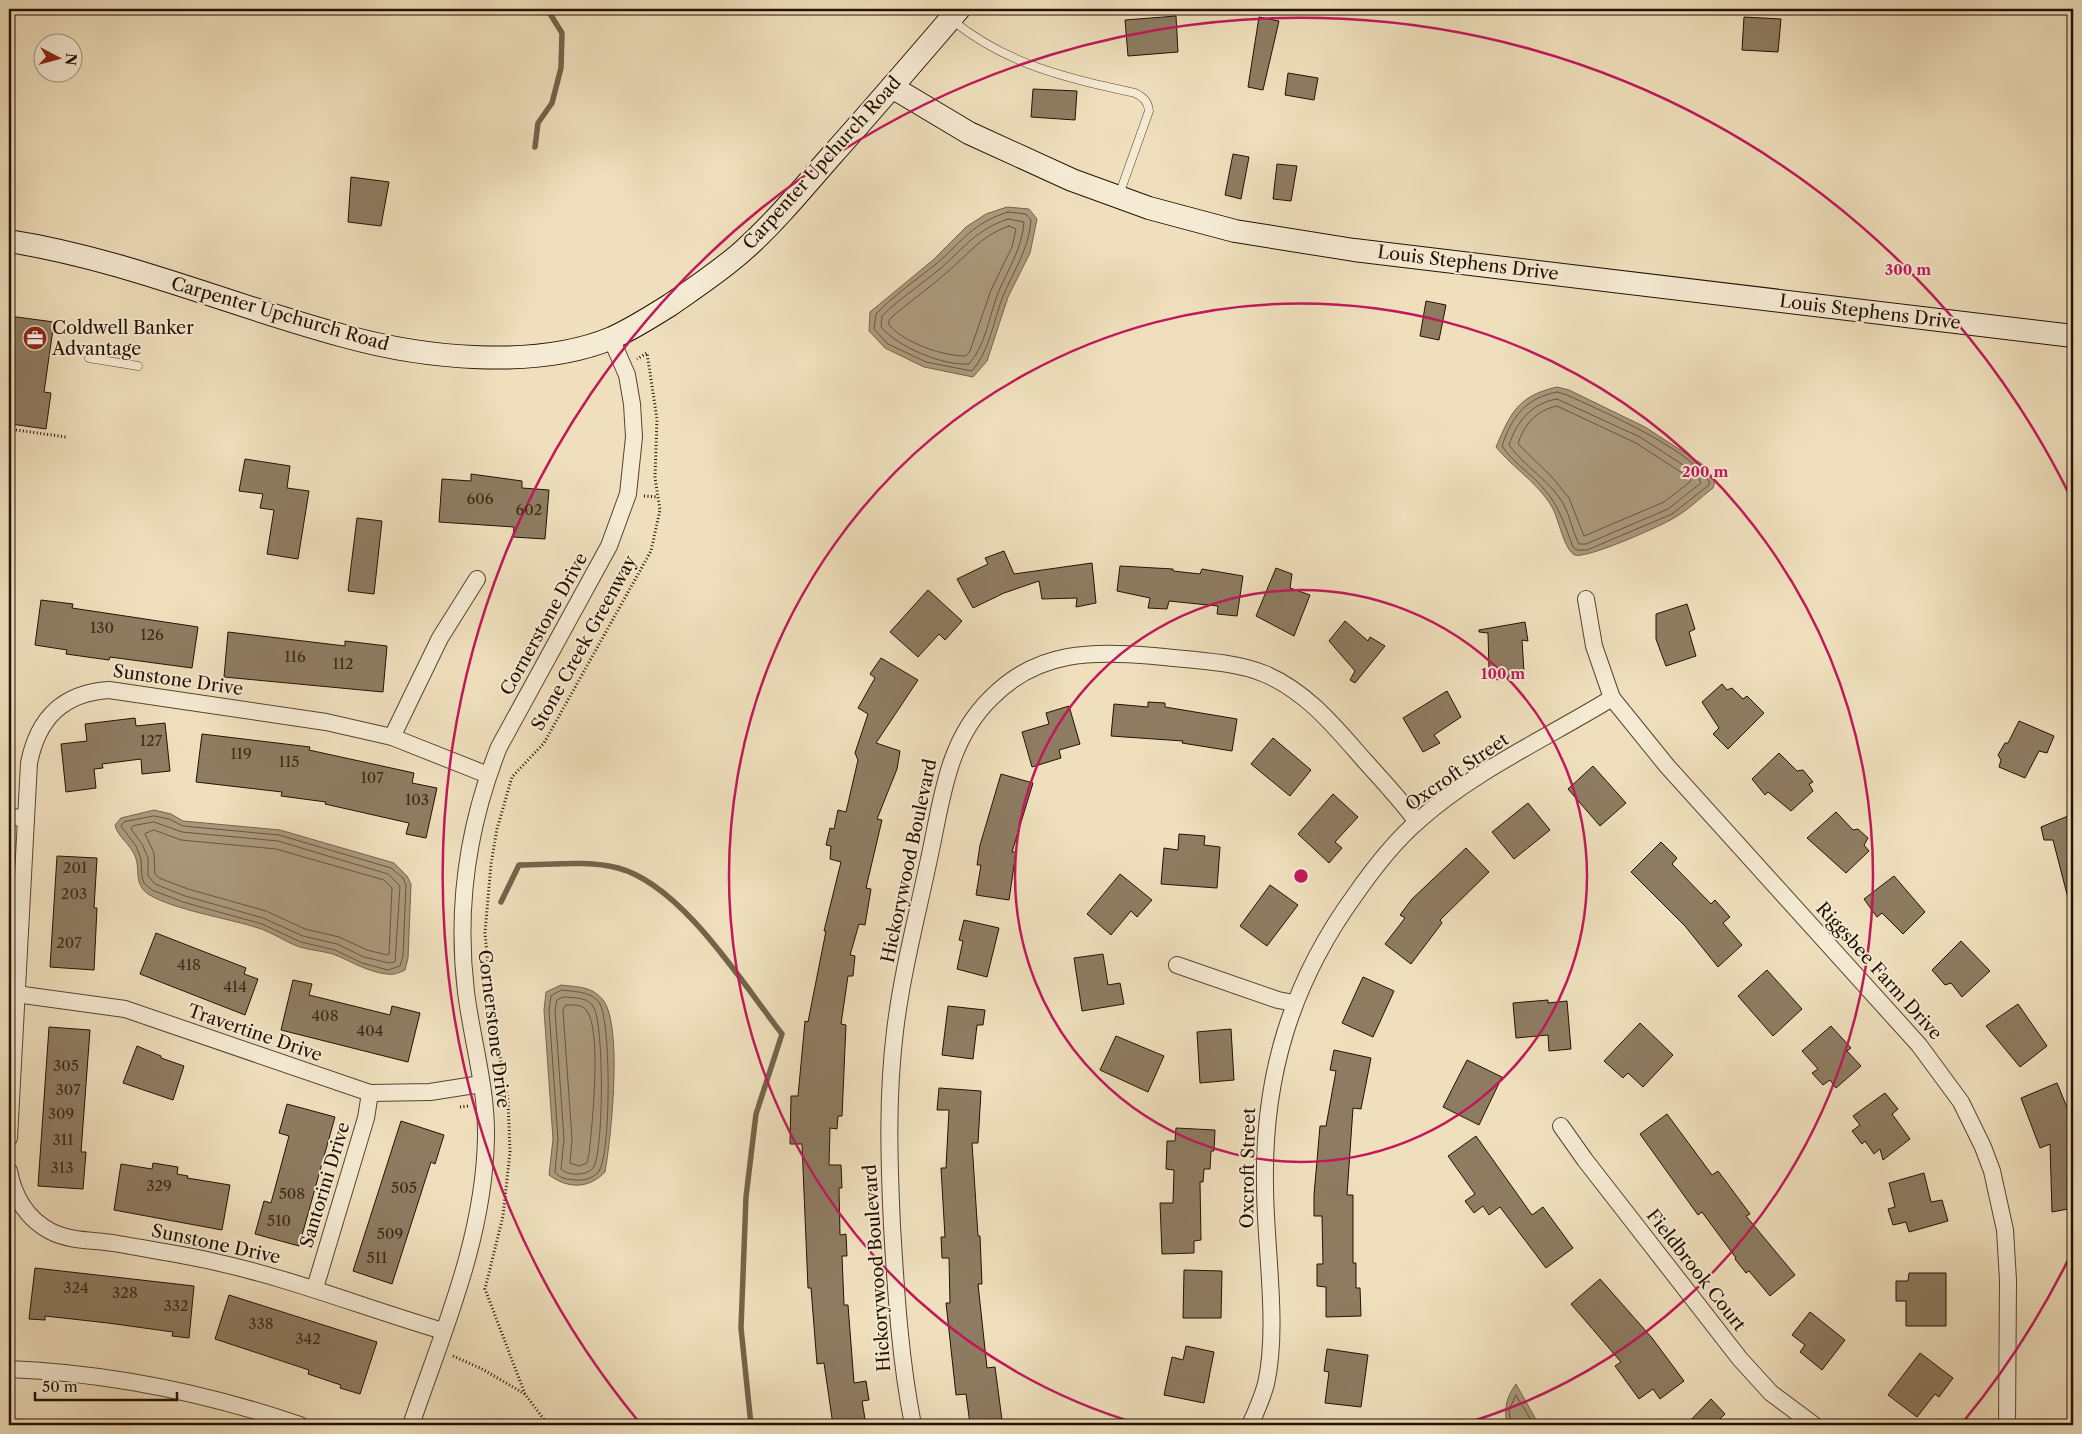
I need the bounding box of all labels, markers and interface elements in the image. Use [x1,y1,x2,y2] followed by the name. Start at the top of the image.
[32,32,82,82] north arrow
[61,52,81,66] text: N
[738,72,906,254] street label: Carpenter Upchurch Road
[1376,241,1560,285] street label: Louis Stephens Drive
[1885,260,1931,279] text: 300 m
[169,272,391,356] street label: Carpenter Upchurch Road
[1778,290,1962,334] street label: Louis Stephens Drive
[51,317,194,360] place label: Coldwell Banker Advantage
[22,325,48,351] office icon: Coldwell Banker Advantage
[1682,462,1728,481] text: 200 m
[466,489,494,508] house number: 606
[516,500,542,519] house number: 602
[496,549,592,699] street label: Cornerstone Drive
[527,551,642,734] street label: Stone Creek Greenway
[90,618,114,637] house number: 130
[140,625,164,644] house number: 126
[284,647,306,666] house number: 116
[332,654,354,673] house number: 112
[112,660,244,700] street label: Sunstone Drive
[1481,664,1525,683] text: 100 m
[1401,728,1513,816] street label: Oxcroft Street
[140,731,163,750] house number: 127
[230,744,252,763] house number: 119
[279,752,299,771] house number: 115
[877,757,941,965] street label: Hickorywood Boulevard
[360,768,384,787] house number: 107
[405,790,429,809] house number: 103
[63,858,88,877] house number: 201
[1292,867,1310,885] centre of rings
[61,884,87,903] house number: 203
[1811,898,1947,1044] street label: Riggsbee Farm Drive
[56,933,82,952] house number: 207
[473,949,515,1109] street label: Cornerstone Drive
[177,955,201,974] house number: 418
[223,977,247,996] house number: 414
[185,1000,325,1066] street label: Travertine Drive
[311,1006,339,1025] house number: 408
[357,1021,383,1040] house number: 404
[53,1056,79,1075] house number: 305
[55,1080,81,1099] house number: 307
[48,1104,74,1123] house number: 309
[1236,1107,1260,1229] street label: Oxcroft Street
[295,1120,355,1250] street label: Santorini Drive
[53,1130,74,1149] house number: 311
[51,1158,73,1177] house number: 313
[859,1164,895,1372] street label: Hickorywood Boulevard
[146,1176,172,1195] house number: 329
[391,1178,417,1197] house number: 505
[279,1184,305,1203] house number: 508
[1642,1205,1751,1336] street label: Fieldbrook Court
[267,1211,291,1230] house number: 510
[150,1220,282,1268] street label: Sunstone Drive
[377,1224,403,1243] house number: 509
[367,1248,388,1267] house number: 511
[63,1278,89,1297] house number: 324
[112,1283,138,1302] house number: 328
[163,1296,189,1315] house number: 332
[248,1314,274,1333] house number: 338
[295,1329,321,1348] house number: 342
[35,1369,178,1401] scale bar
[42,1377,78,1396] text: 50 m

